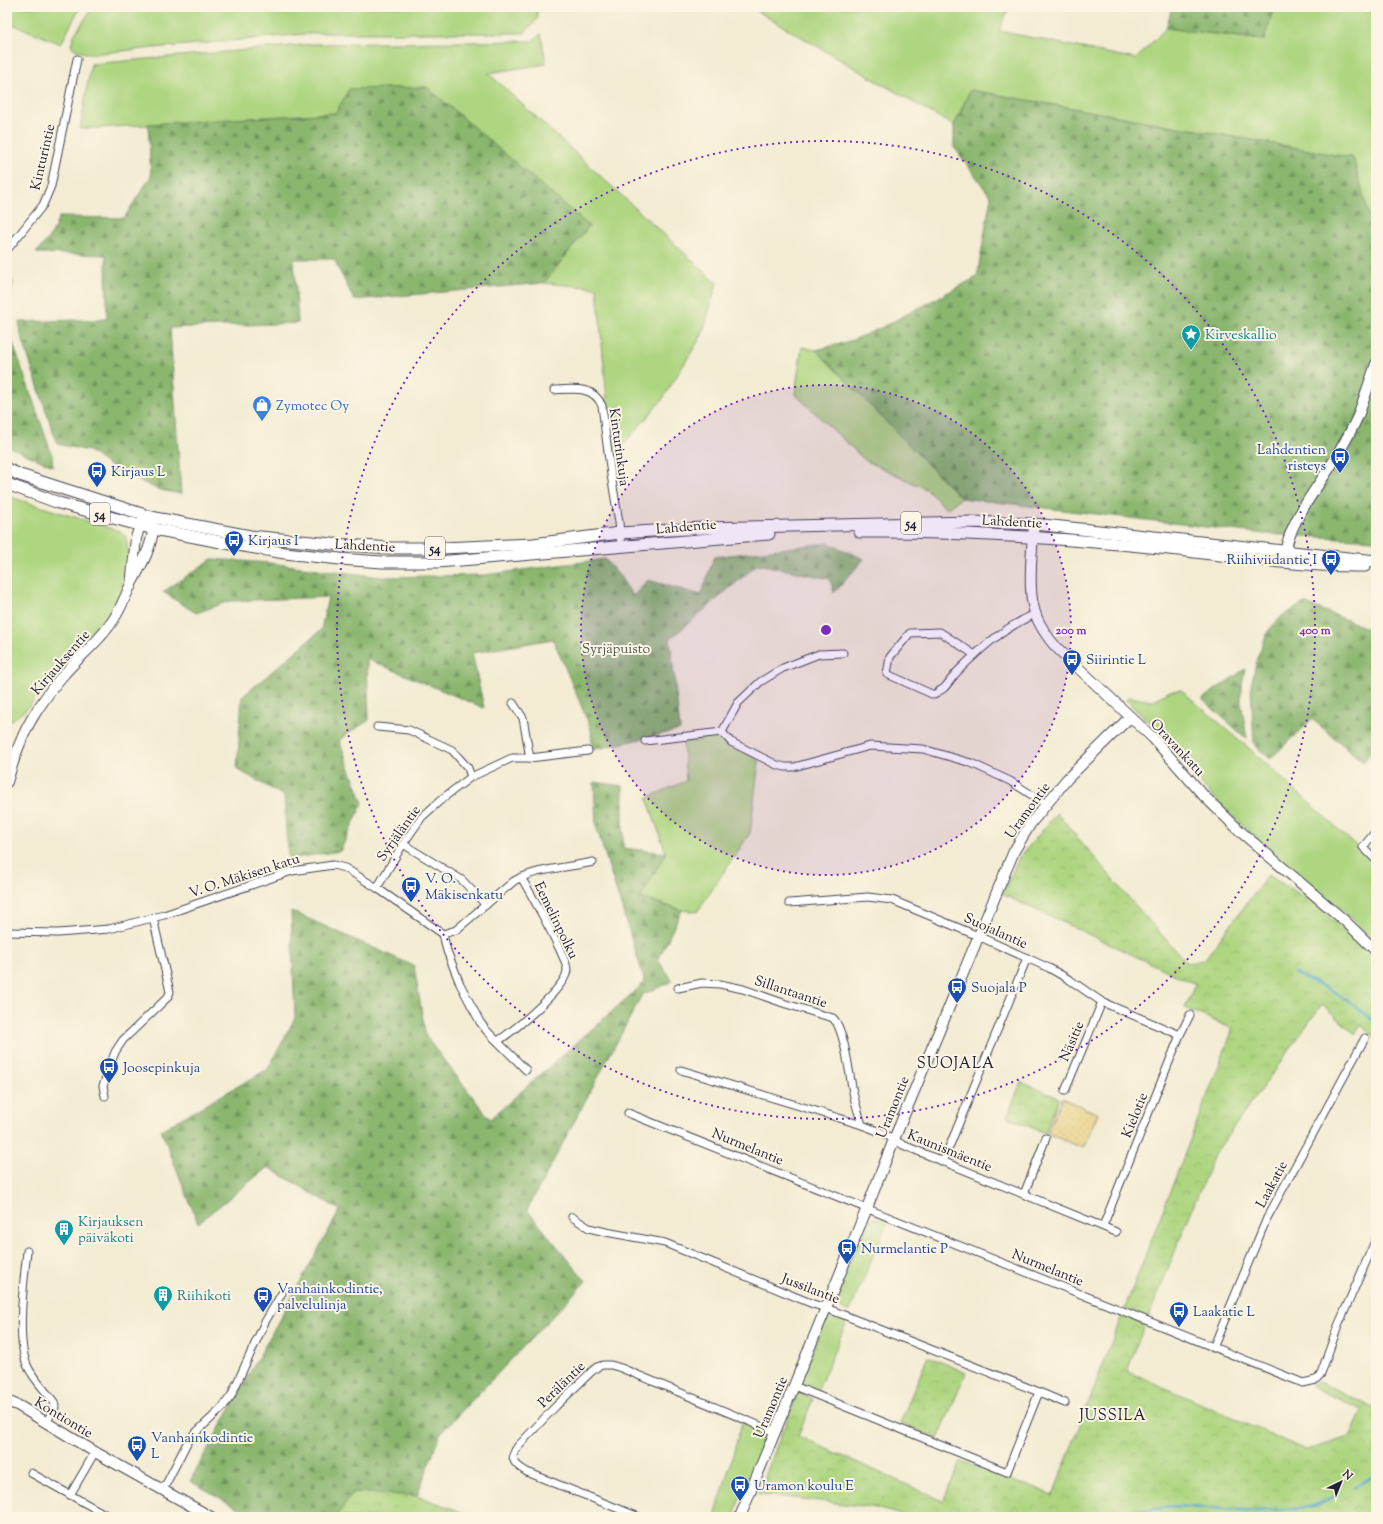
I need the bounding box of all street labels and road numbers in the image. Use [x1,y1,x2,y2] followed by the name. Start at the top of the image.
[27,122,61,193] street label: Kinturintie
[603,407,633,488] street label: Kinturinkuja
[90,503,110,525] road number: 54
[981,511,1043,535] street label: Lahdentie
[901,512,921,534] road number: 54
[655,515,717,541] street label: Lahdentie
[334,535,396,559] street label: Lahdentie
[425,537,445,559] road number: 54
[28,626,95,700] street label: Kirjauksentie
[1145,715,1209,782] street label: Oravankatu
[1001,779,1056,844] street label: Uramontie
[373,802,426,866] street label: Syrjäläntie
[187,850,302,904] street label: V. O. Mäkisen katu
[528,879,583,963] street label: Eemelinpolku
[960,909,1030,955] street label: Suojalantie
[751,972,830,1014] street label: Sillantaantie
[1055,1018,1090,1065] street label: Näsitie
[872,1074,915,1142] street label: Uramontie
[1118,1090,1154,1141] street label: Kielotie
[708,1124,786,1171] street label: Nurmelantie
[904,1126,995,1178] street label: Kaunismäentie
[1252,1158,1293,1212] street label: Laakatie
[1008,1245,1086,1292] street label: Nurmelantie
[777,1269,842,1310] street label: Jussilantie
[534,1358,591,1413] street label: Peräläntie
[750,1374,794,1442] street label: Uramontie
[30,1393,96,1444] street label: Kontiontie

